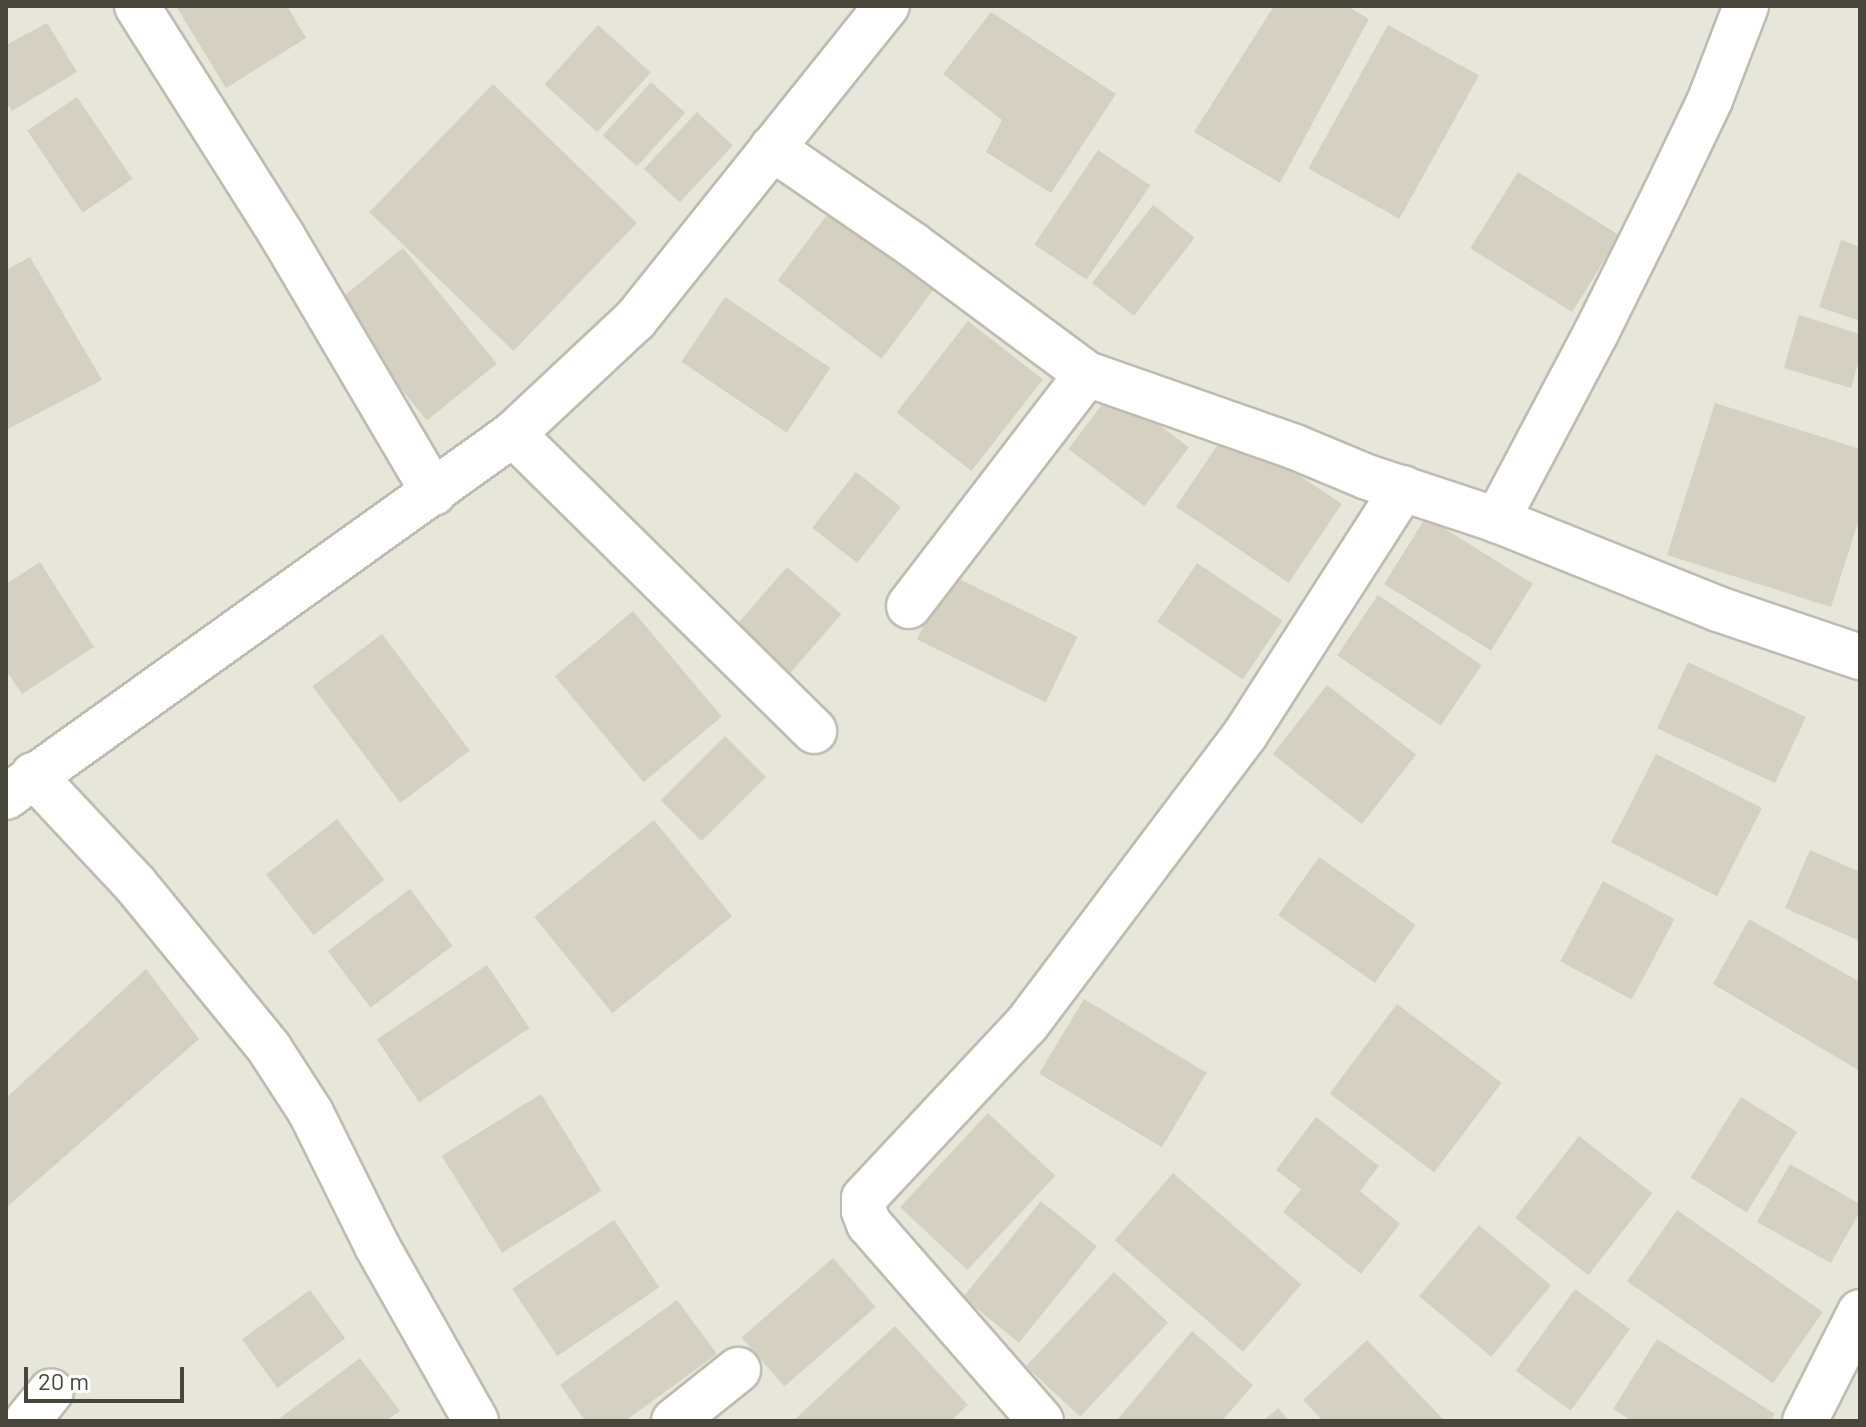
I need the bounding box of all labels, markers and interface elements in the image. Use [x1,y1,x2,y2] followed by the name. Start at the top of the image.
[28,1351,188,1401] scale bar
[38,1366,89,1395] text: 20 m

